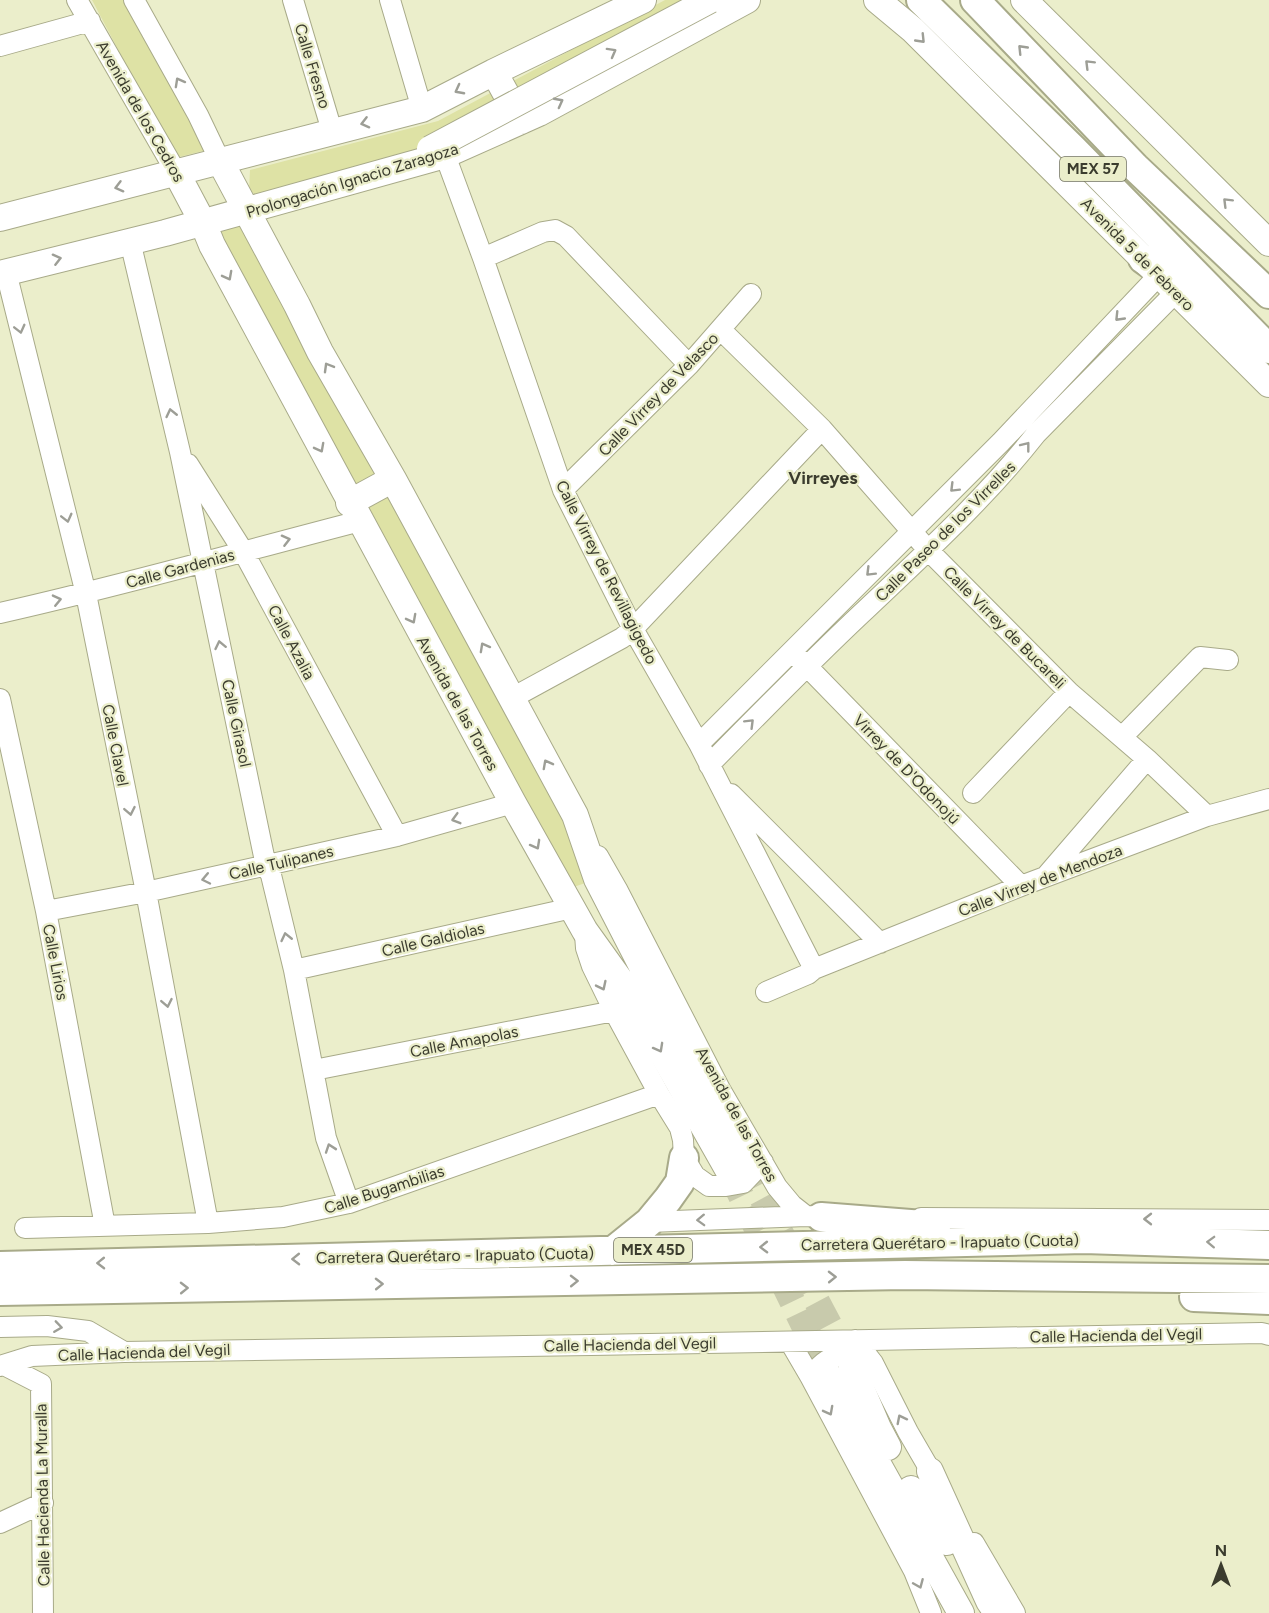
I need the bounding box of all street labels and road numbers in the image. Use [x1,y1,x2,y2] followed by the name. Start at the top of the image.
[291,21,334,111] street label: Calle Fresno
[92,37,189,185] street label: Avenida de los Cedros
[244,139,460,222] street label: Prolongación Ignacio Zaragoza
[1060,157,1126,181] road number: MEX 57
[1077,194,1198,315] street label: Avenida 5 de Febrero
[594,329,722,460] street label: Calle Virrey de Velasco
[871,457,1019,605] street label: Calle Paseo de los Virrelles
[552,477,661,667] street label: Calle Virrey de Revillagigedo
[124,545,236,592] street label: Calle Gardenias
[940,562,1070,692] street label: Calle Virrey de Bucareli
[264,602,319,683] street label: Calle Azalia
[413,633,502,774] street label: Avenida de las Torres
[218,678,255,769] street label: Calle Girasol
[98,703,133,788] street label: Calle Clavel
[849,710,964,828] street label: Virrey de D'Odonojú
[956,840,1125,920] street label: Calle Virrey de Mendoza
[227,841,335,884] street label: Calle Tulipanes
[380,918,486,961] street label: Calle Galdiolas
[39,922,72,1002] street label: Calle Lirios
[408,1022,520,1061] street label: Calle Amapolas
[692,1044,781,1185] street label: Avenida de las Torres
[322,1161,447,1218] street label: Calle Bugambilias
[801,1231,1079,1254] street label: Carretera Querétaro - Irapuato (Cuota)
[614,1238,692,1262] road number: MEX 45D
[316,1244,594,1267] street label: Carretera Querétaro - Irapuato (Cuota)
[1030,1324,1202,1347] street label: Calle Hacienda del Vegil
[544,1333,716,1356] street label: Calle Hacienda del Vegil
[57,1340,231,1365] street label: Calle Hacienda del Vegil
[31,1403,54,1587] street label: Calle Hacienda La Muralla

